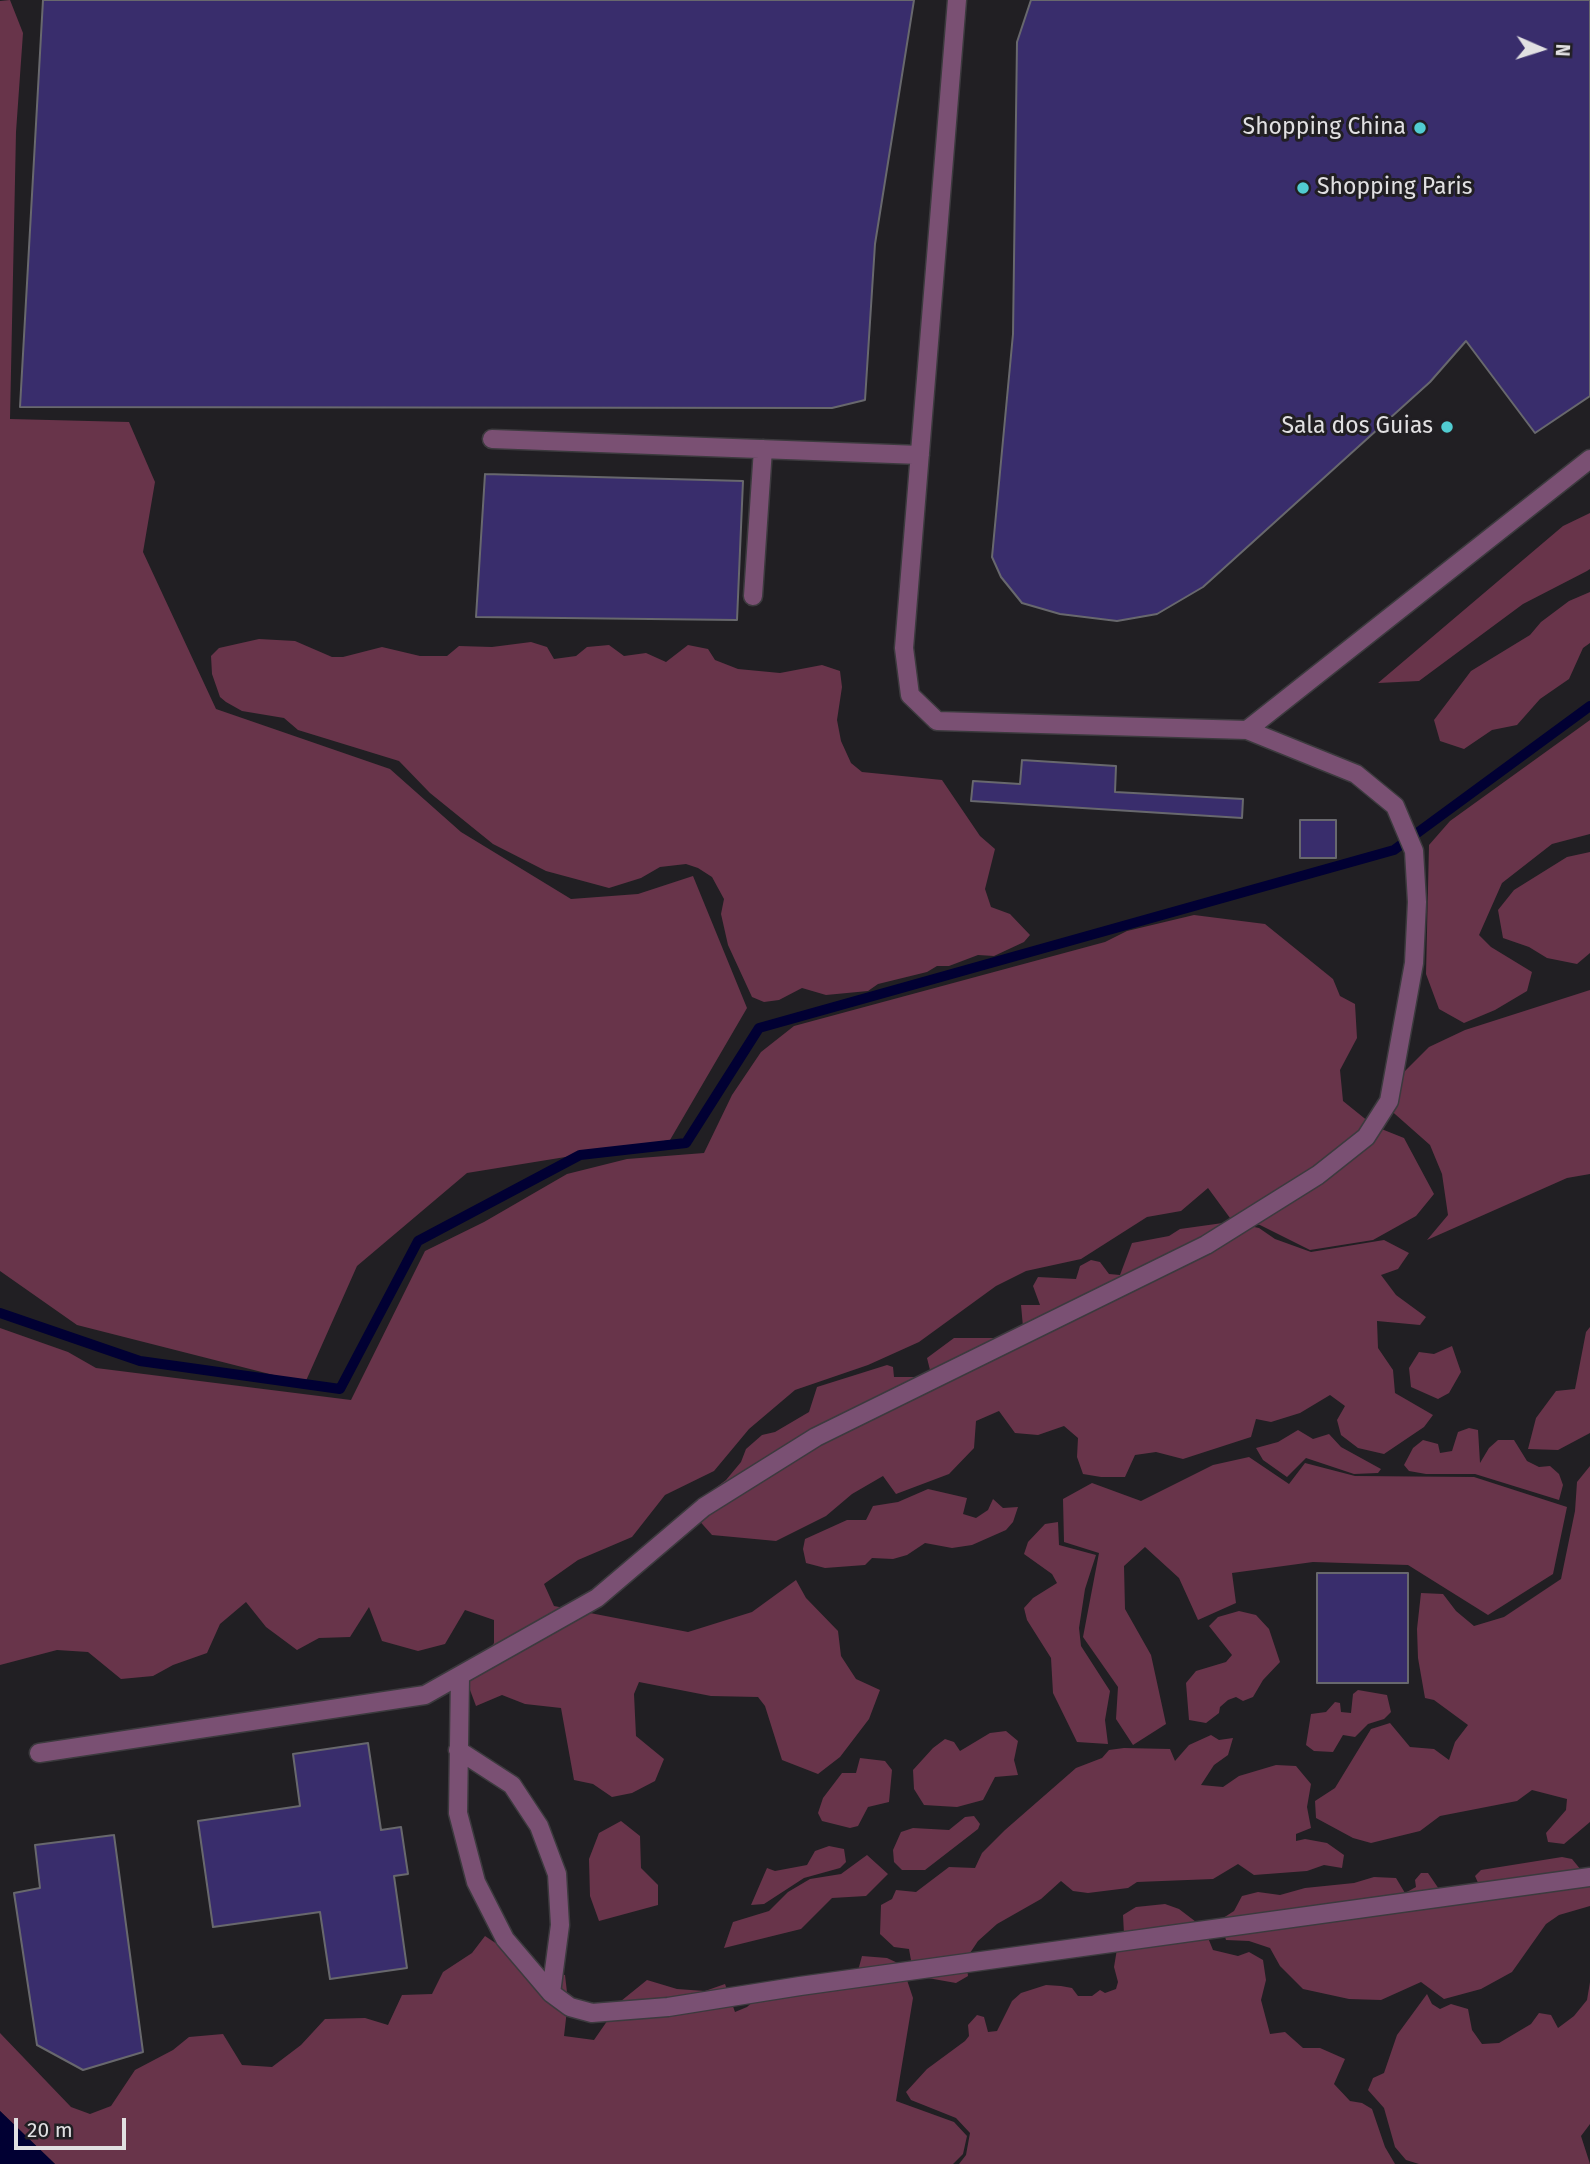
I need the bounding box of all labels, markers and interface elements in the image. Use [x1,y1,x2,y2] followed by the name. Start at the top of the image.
[1506,14,1576,84] north arrow
[1551,43,1574,57] text: N
[1243,114,1406,142] place label: Shopping China
[1412,120,1428,136] marker: Shopping China
[1317,174,1473,202] place label: Shopping Paris
[1295,180,1311,196] marker: Shopping Paris
[1282,413,1433,441] place label: Sala dos Guias
[1439,419,1455,435] marker: Sala dos Guias
[18,2104,130,2148] scale bar
[27,2117,73,2143] text: 20 m

